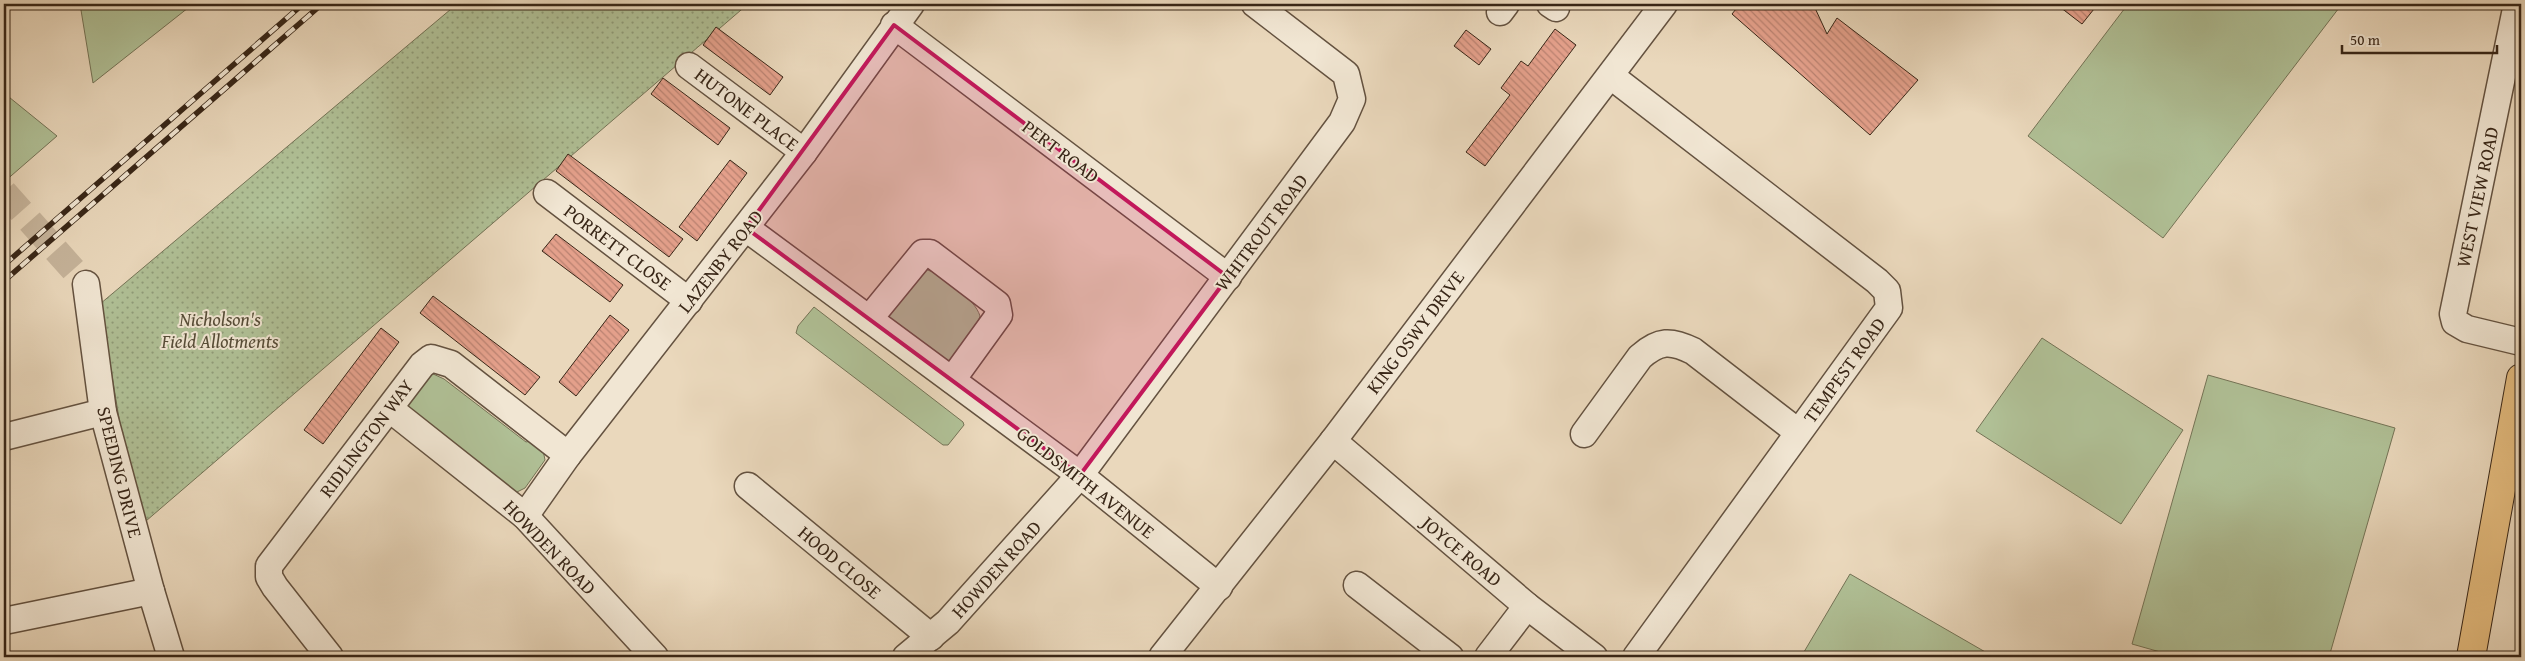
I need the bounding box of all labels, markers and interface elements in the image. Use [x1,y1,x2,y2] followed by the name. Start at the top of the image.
[2342,22,2498,54] scale bar
[2350,29,2381,50] text: 50 m
[689,60,805,158] street label: HUTONE PLACE
[1017,113,1105,189] street label: PERT ROAD
[2448,124,2506,270] street label: WEST VIEW ROAD
[1208,168,1314,296] street label: WHITROUT ROAD
[558,197,678,297] street label: PORRETT CLOSE
[671,203,769,319] street label: LAZENBY ROAD
[1359,264,1471,399] street label: KING OSWY DRIVE
[161,305,279,355] park label: Nicholson's Field Allotments
[1796,311,1892,429] street label: TEMPEST ROAD
[312,372,420,503] street label: RIDLINGTON WAY
[90,403,150,541] street label: SPEEDING DRIVE
[1011,419,1161,545] street label: GOLDSMITH AVENUE
[497,493,603,601] street label: HOWDEN ROAD
[1414,508,1508,593] street label: JOYCE ROAD
[944,514,1048,624] street label: HOWDEN ROAD
[792,519,888,606] street label: HOOD CLOSE

